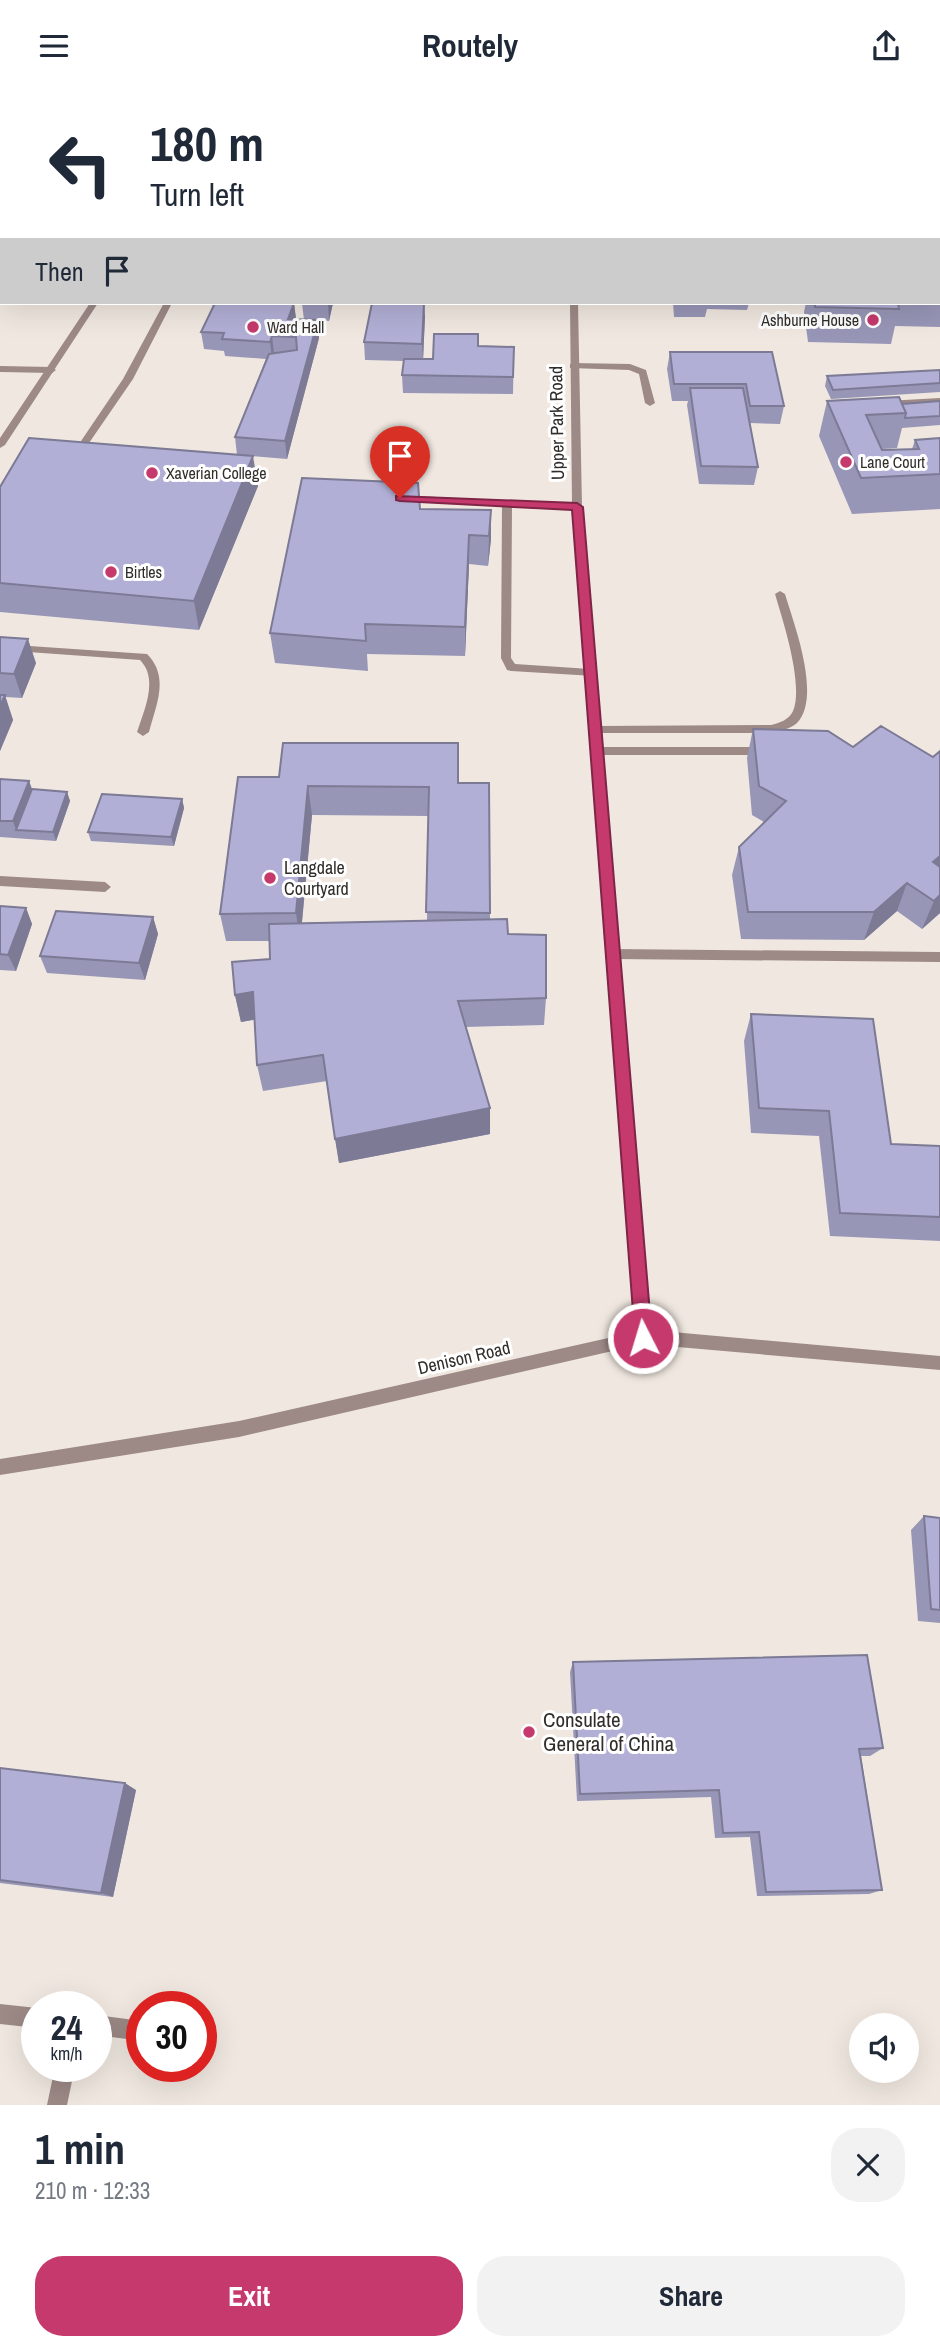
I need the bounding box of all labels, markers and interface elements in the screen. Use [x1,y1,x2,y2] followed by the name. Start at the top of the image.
[422,24,518,67] text: Routely
[35,27,73,65] icon: menu
[867,27,905,65] icon: share
[150,110,264,176] text: 180 m
[35,119,126,210] icon: left
[150,173,244,216] text: Turn left
[98,252,136,290] icon: arrive
[35,254,84,289] text: Then
[760,309,859,331] place label: Ashburne House
[865,312,881,328] marker: Ashburne House
[267,316,324,338] place label: Ward Hall
[245,319,261,335] marker: Ward Hall
[543,366,570,480] street label: Upper Park Road
[370,426,430,498] pin
[381,437,419,475] icon: arrive
[860,451,925,473] place label: Lane Court
[838,454,854,470] marker: Lane Court
[166,462,266,484] place label: Xaverian College
[144,465,160,481] marker: Xaverian College
[125,561,162,583] place label: Birtles
[103,564,119,580] marker: Birtles
[284,855,349,901] place label: Langdale Courtyard
[262,870,278,886] marker: Langdale Courtyard
[606,1301,680,1375] position arrow
[415,1335,513,1380] street label: Denison Road
[543,1705,675,1758] place label: Consulate General of China
[521,1724,537,1740] marker: Consulate General of China
[126,1991,217,2082] speed limit sign: 30
[51,2004,82,2051] text: 24
[849,2013,919,2083] map controls
[849,2013,919,2083] button: sound
[51,2041,83,2066] text: km/h
[35,2121,125,2177] text: 1 min
[831,2128,905,2202] button: close
[35,2175,150,2206] text: 210 m · 12:33
[35,2256,463,2336] button: Exit
[477,2256,905,2336] button: Share

